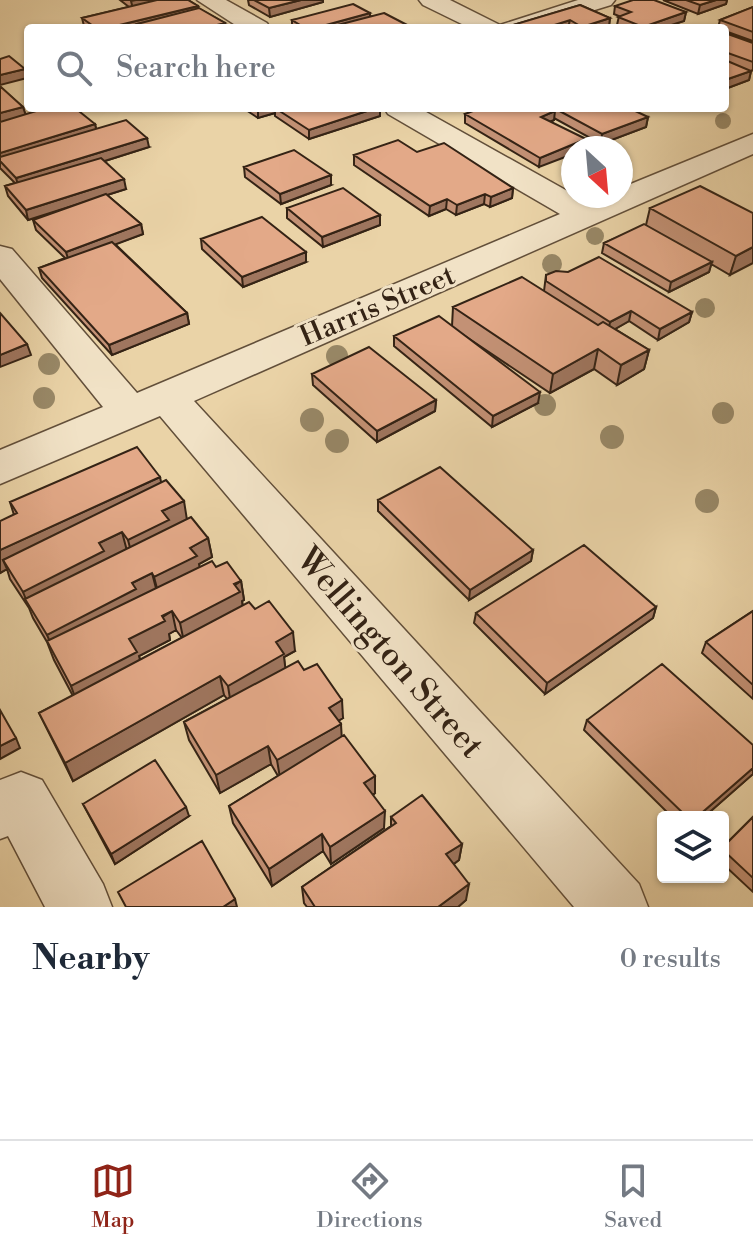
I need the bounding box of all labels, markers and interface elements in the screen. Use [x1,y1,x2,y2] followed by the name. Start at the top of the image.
[24,24,729,112] search box
[52,46,96,90] icon: search
[116,49,276,87] text: Search here
[561,136,633,208] north arrow
[295,258,461,355] street label: Harris Street
[286,539,492,767] street label: Wellington Street
[657,811,729,883] map controls
[657,811,729,883] button: layers
[32,938,150,980] text: Nearby
[620,943,721,975] text: 0 results
[91,1159,135,1234] tab: Map
[317,1159,423,1234] tab: Directions
[604,1159,662,1234] tab: Saved

